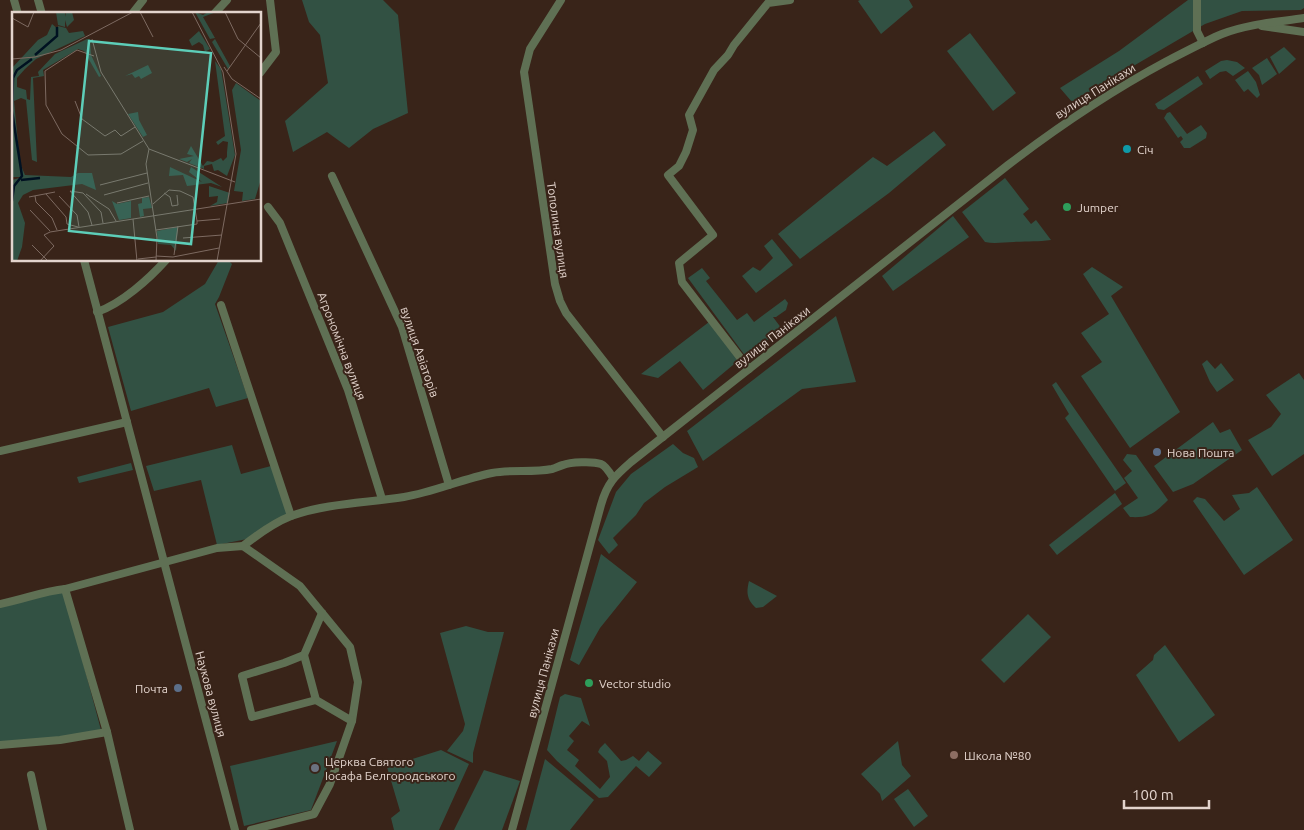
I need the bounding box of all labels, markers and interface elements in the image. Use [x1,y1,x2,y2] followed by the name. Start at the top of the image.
[12,12,261,261] inset map
[1052,61,1138,121] street label: вулиця Панікахи
[1121,143,1133,155] marker: Січ
[1137,143,1154,156] place label: Січ
[545,181,571,279] street label: Тополина вулиця
[1061,201,1073,213] marker: Jumper
[1077,201,1119,214] place label: Jumper
[315,290,369,402] street label: Агрономічна вулиця
[732,303,812,371] street label: вулиця Панікахи
[398,305,442,399] street label: вулиця Авіаторів
[1151,446,1163,458] marker: Нова Пошта
[1167,446,1234,459] place label: Нова Пошта
[525,627,561,719] street label: вулиця Панікахи
[193,650,229,738] street label: Наукова вулиця
[583,677,595,689] marker: Vector studio
[599,677,671,690] place label: Vector studio
[135,682,168,695] place label: Почта
[172,682,184,694] marker: Почта
[948,749,960,761] marker: Школа №80
[964,749,1032,762] place label: Школа №80
[325,755,455,782] place label: Церква Святого Іосафа Белгородського
[309,762,321,774] marker: Церква Святого Іосафа Белгородського
[1124,778,1209,810] scale bar
[1132,786,1174,803] text: 100 m

